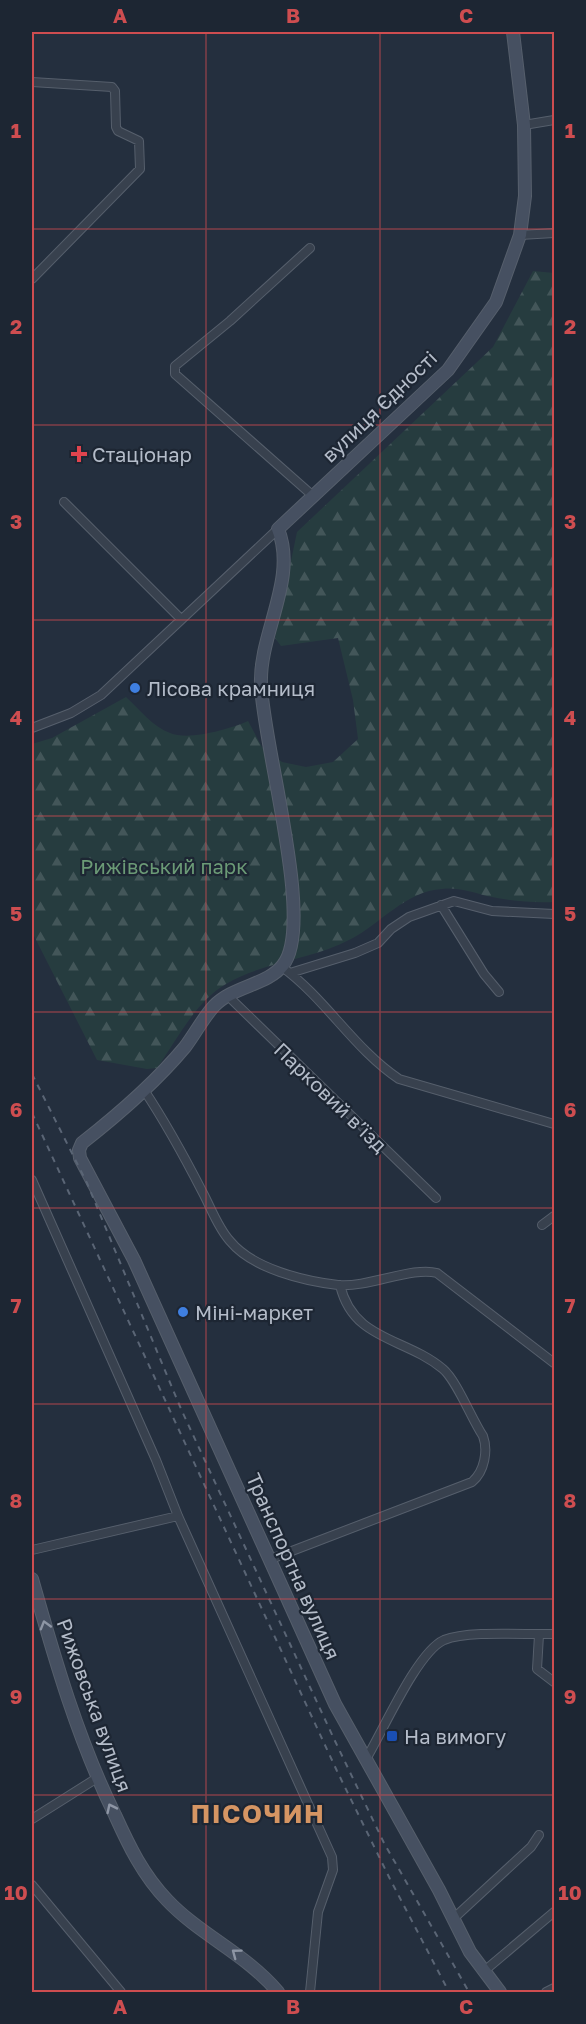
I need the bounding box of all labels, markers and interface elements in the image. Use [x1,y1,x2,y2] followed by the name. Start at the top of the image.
[113,3,127,27] text: A
[286,3,300,27] text: B
[459,3,473,27] text: C
[11,118,21,142] text: 1
[565,118,575,142] text: 1
[10,314,22,338] text: 2
[564,314,576,338] text: 2
[317,345,441,467] street label: вулиця Єдності
[92,442,192,466] place label: Стаціонар
[70,445,88,463] marker: Стаціонар
[10,509,22,533] text: 3
[564,509,576,533] text: 3
[147,676,315,700] place label: Лісова крамниця
[128,681,142,695] marker: Лісова крамниця
[10,705,22,729] text: 4
[564,705,576,729] text: 4
[80,854,248,878] park label: Рижівський парк
[10,901,22,925] text: 5
[564,901,576,925] text: 5
[270,1037,392,1157] street label: Парковий в’їзд
[10,1097,22,1121] text: 6
[564,1097,576,1121] text: 6
[11,1293,22,1317] text: 7
[565,1293,576,1317] text: 7
[195,1300,313,1324] place label: Міні-маркет
[176,1305,190,1319] marker: Міні-маркет
[242,1469,346,1663] street label: Транспортна вулиця
[10,1488,22,1512] text: 8
[564,1488,576,1512] text: 8
[52,1615,138,1795] street label: Рижовська вулиця
[40,1620,52,1631] one-way arrow
[10,1684,22,1708] text: 9
[564,1684,576,1708] text: 9
[404,1724,506,1748] place label: На вимогу
[385,1729,399,1743] marker: На вимогу
[191,1798,325,1829] district label: ПІСОЧИН
[107,1803,119,1814] one-way arrow
[4,1880,28,1904] text: 10
[558,1880,582,1904] text: 10
[231,1949,242,1960] one-way arrow
[113,1994,127,2018] text: A
[286,1994,300,2018] text: B
[459,1994,473,2018] text: C

